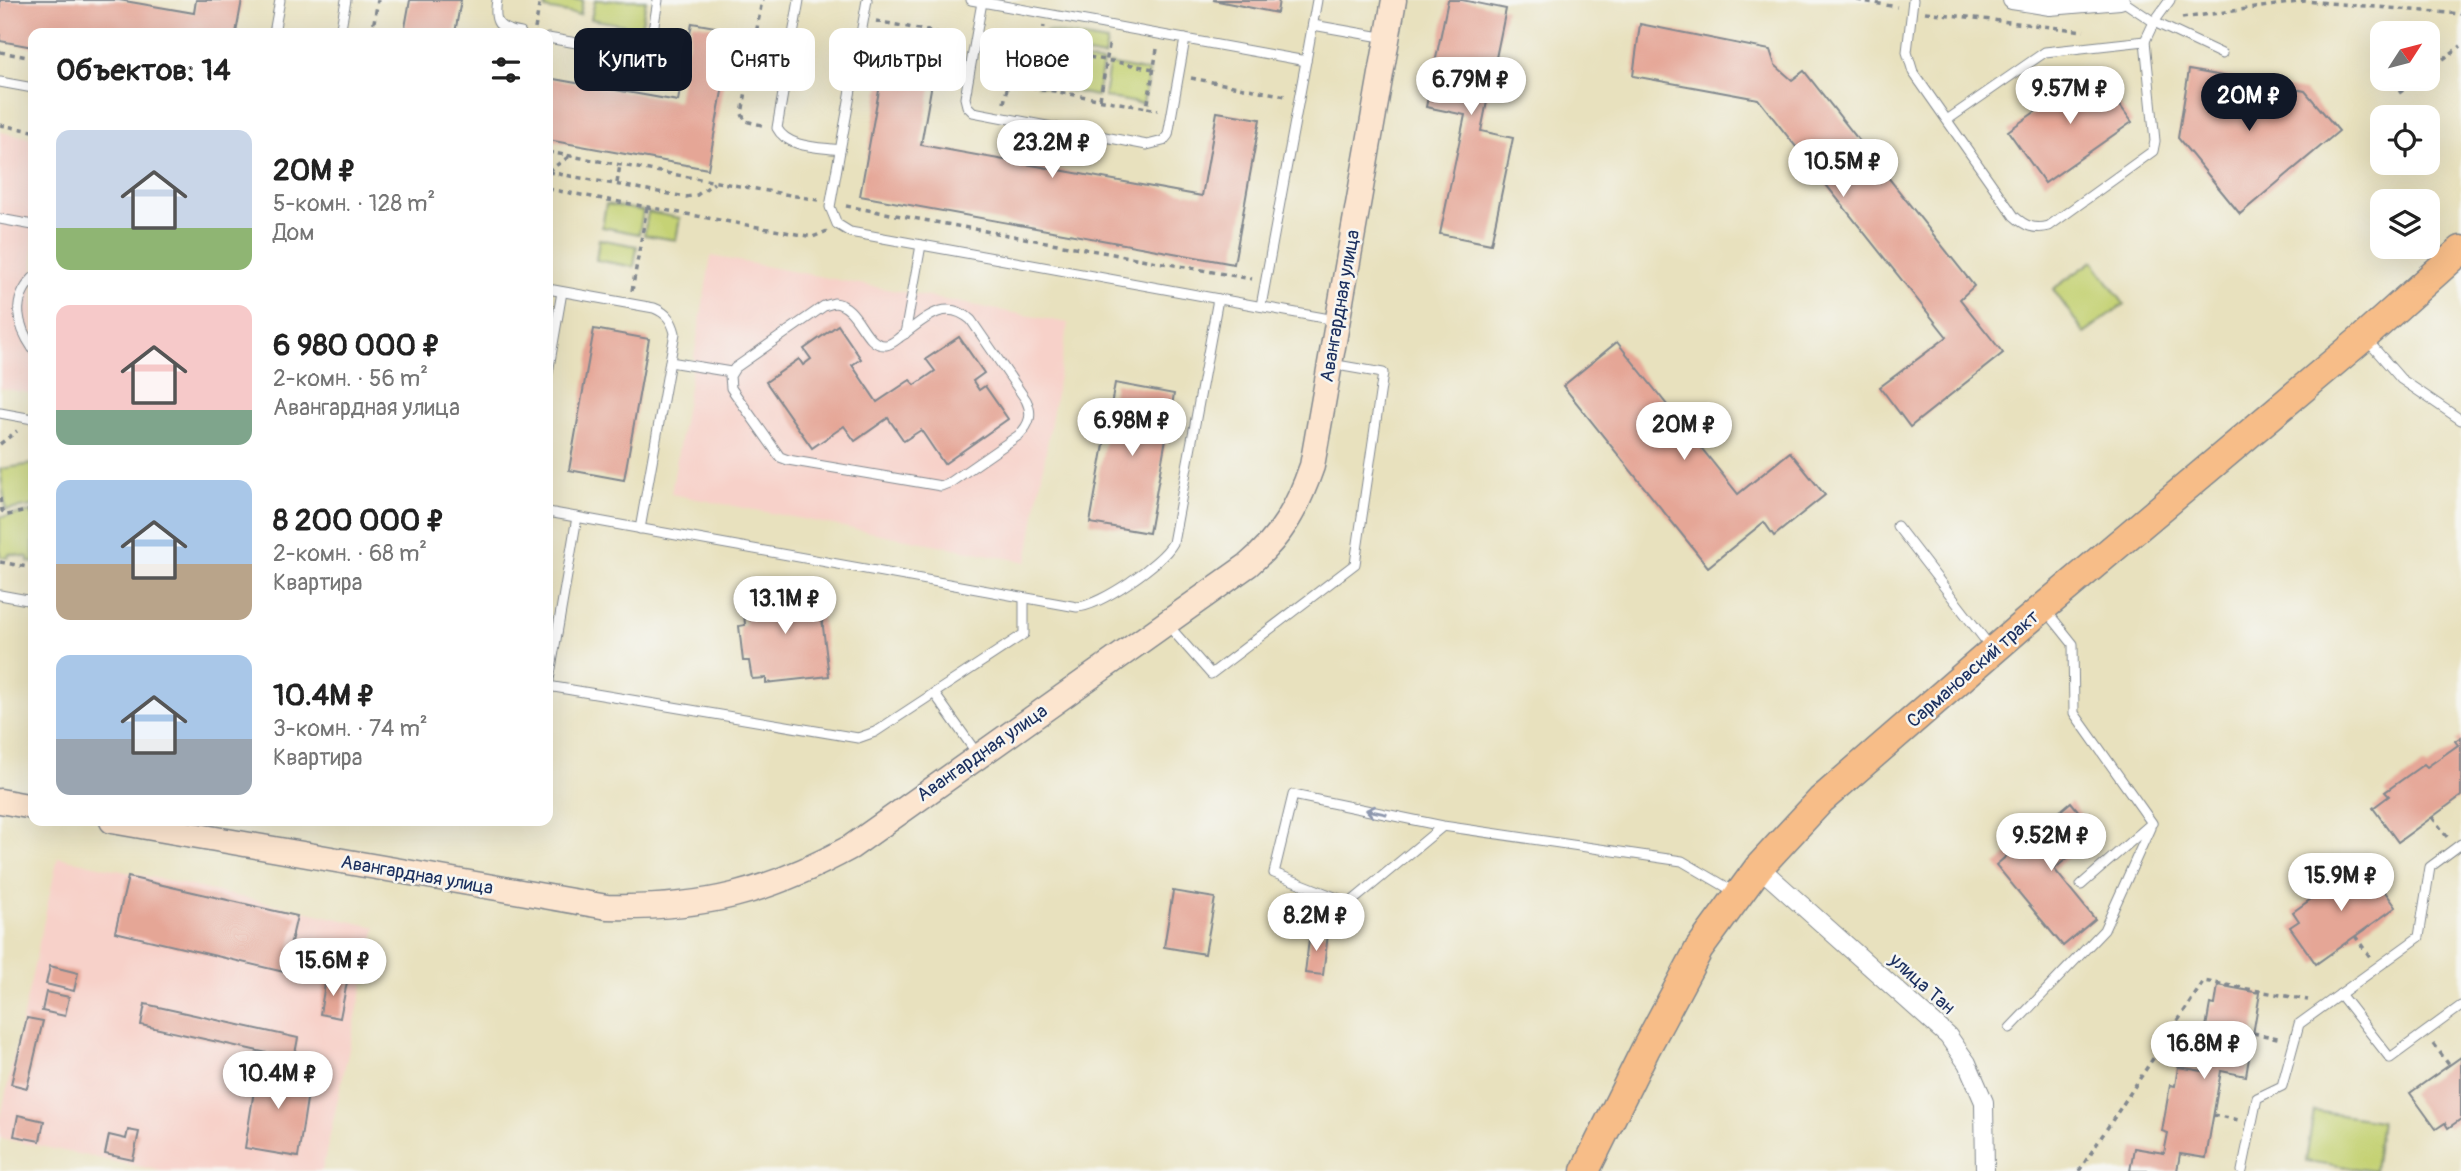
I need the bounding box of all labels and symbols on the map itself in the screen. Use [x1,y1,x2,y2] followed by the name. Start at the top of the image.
[2370,21,2440,91] north arrow
[1406,58,1536,117] pin: 6.79M ₽
[2005,66,2135,126] pin: 9.57M ₽
[2200,74,2298,133] pin: 20M ₽
[987,120,1117,180] pin: 23.2M ₽
[1778,140,1908,199] pin: 10.5M ₽
[1315,228,1365,384] street label: Авангардная улица
[1067,398,1197,458] pin: 6.98M ₽
[1635,402,1733,462] pin: 20M ₽
[720,576,850,636] pin: 13.1M ₽
[1902,605,2045,733] street label: Сармановский тракт
[912,699,1052,807] street label: Авангардная улица
[1365,805,1388,819] one-way arrow
[1986,814,2116,873] pin: 9.52M ₽
[339,850,495,900] street label: Авангардная улица
[2276,853,2406,913] pin: 15.9M ₽
[1259,894,1373,953] pin: 8.2M ₽
[268,939,398,998] pin: 15.6M ₽
[1883,948,1960,1020] street label: улица Тан
[2139,1021,2269,1081] pin: 16.8M ₽
[213,1052,343,1111] pin: 10.4M ₽

